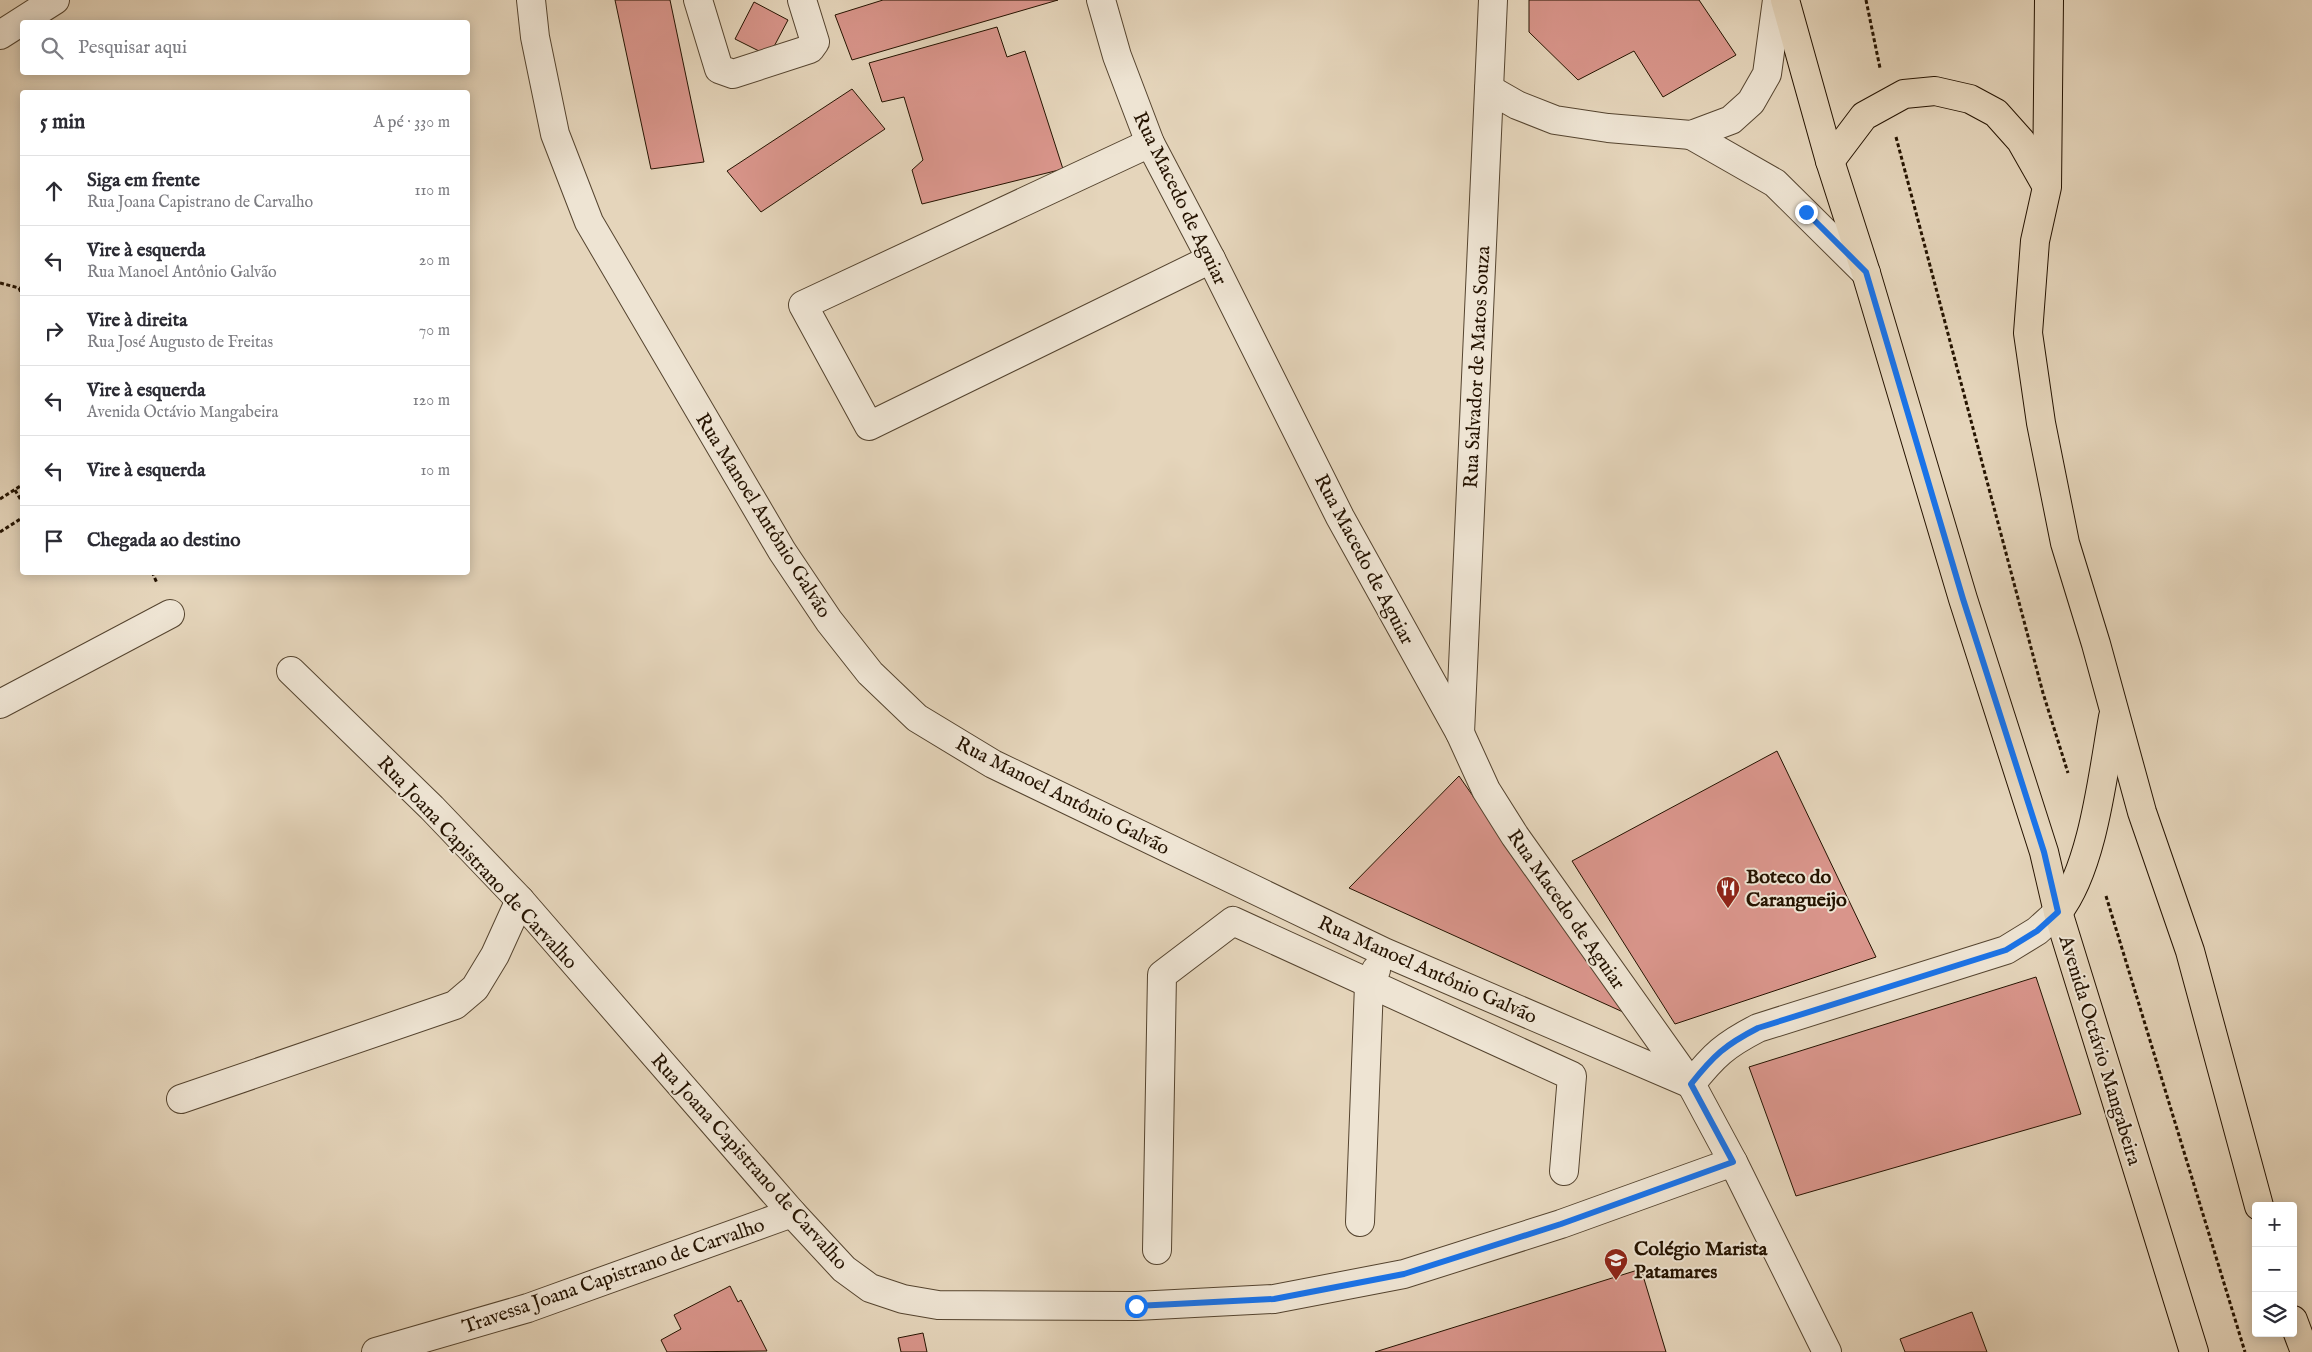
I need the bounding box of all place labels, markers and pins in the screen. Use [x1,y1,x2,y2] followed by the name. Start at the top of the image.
[1746,865,1847,913] place label: Boteco do Carangueijo
[1715,875,1741,909] restaurant icon: Boteco do Carangueijo
[1634,1237,1768,1285] place label: Colégio Marista Patamares
[1603,1247,1629,1281] school or university icon: Colégio Marista Patamares

